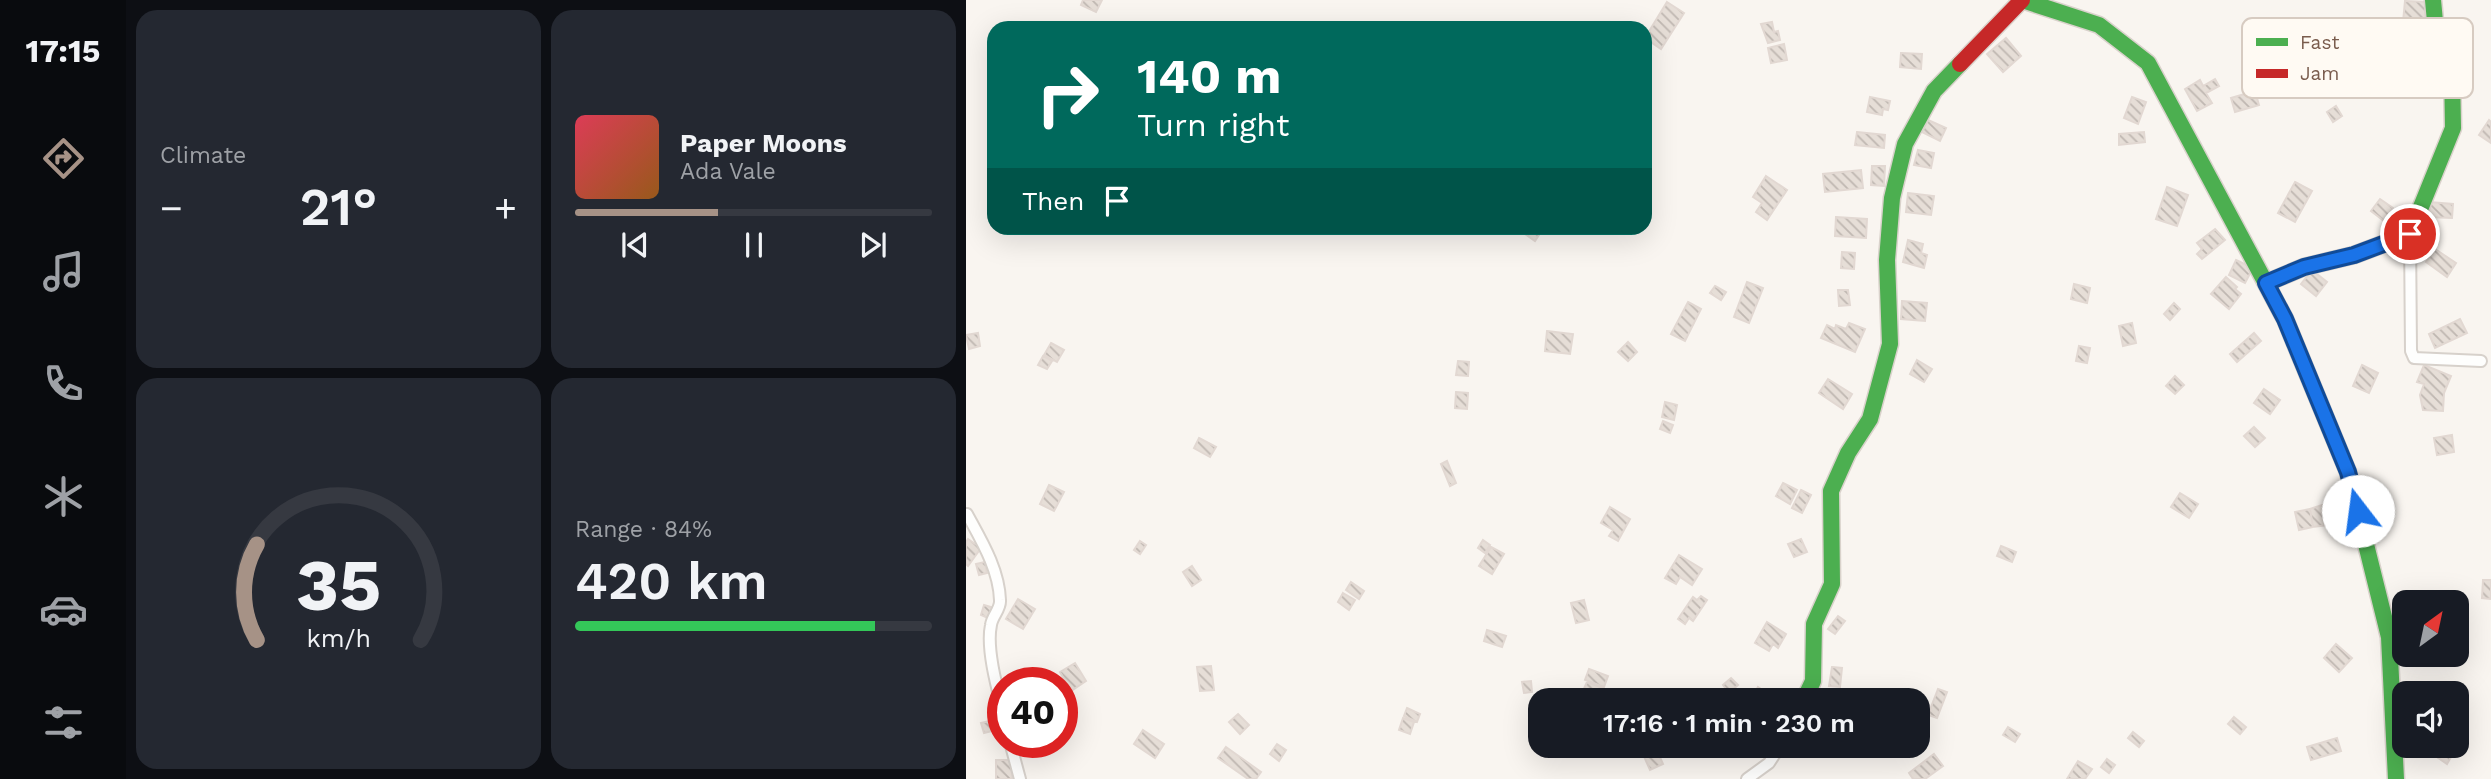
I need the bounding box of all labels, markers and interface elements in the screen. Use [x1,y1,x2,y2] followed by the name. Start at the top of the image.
[2242,18,2473,98] legend
[2300,31,2339,54] text: Fast
[26,32,100,70] text: 17:15
[1137,47,1281,105] text: 140 m
[1022,49,1113,140] icon: right
[2300,62,2339,85] text: Jam
[1137,106,1289,144] text: Turn right
[680,128,847,158] text: Paper Moons
[39,134,88,183] icon: directions
[160,142,246,169] text: Climate
[680,158,776,185] text: Ada Vale
[300,177,377,238] text: 21°
[1098,182,1136,220] icon: arrive
[160,186,183,230] text: −
[494,186,517,230] text: +
[1022,186,1084,216] text: Then
[2380,204,2440,264] pin
[2391,215,2429,253] icon: arrive
[616,226,654,264] icon: previous
[735,226,773,264] icon: pause
[854,226,892,264] icon: next
[39,247,88,296] icon: music
[39,359,88,408] icon: phone
[39,472,88,521] icon: climate
[2321,474,2395,548] position arrow
[575,516,712,543] text: Range · 84%
[296,542,381,628] text: 35
[575,551,768,612] text: 420 km
[39,585,88,634] icon: car
[2392,590,2469,667] north arrow
[2392,590,2469,758] map controls
[306,623,371,652] text: km/h
[987,667,1078,758] speed limit sign: 40
[2392,681,2469,758] button: sound
[39,698,88,747] icon: filters
[1603,708,1855,738] text: 17:16 · 1 min · 230 m

